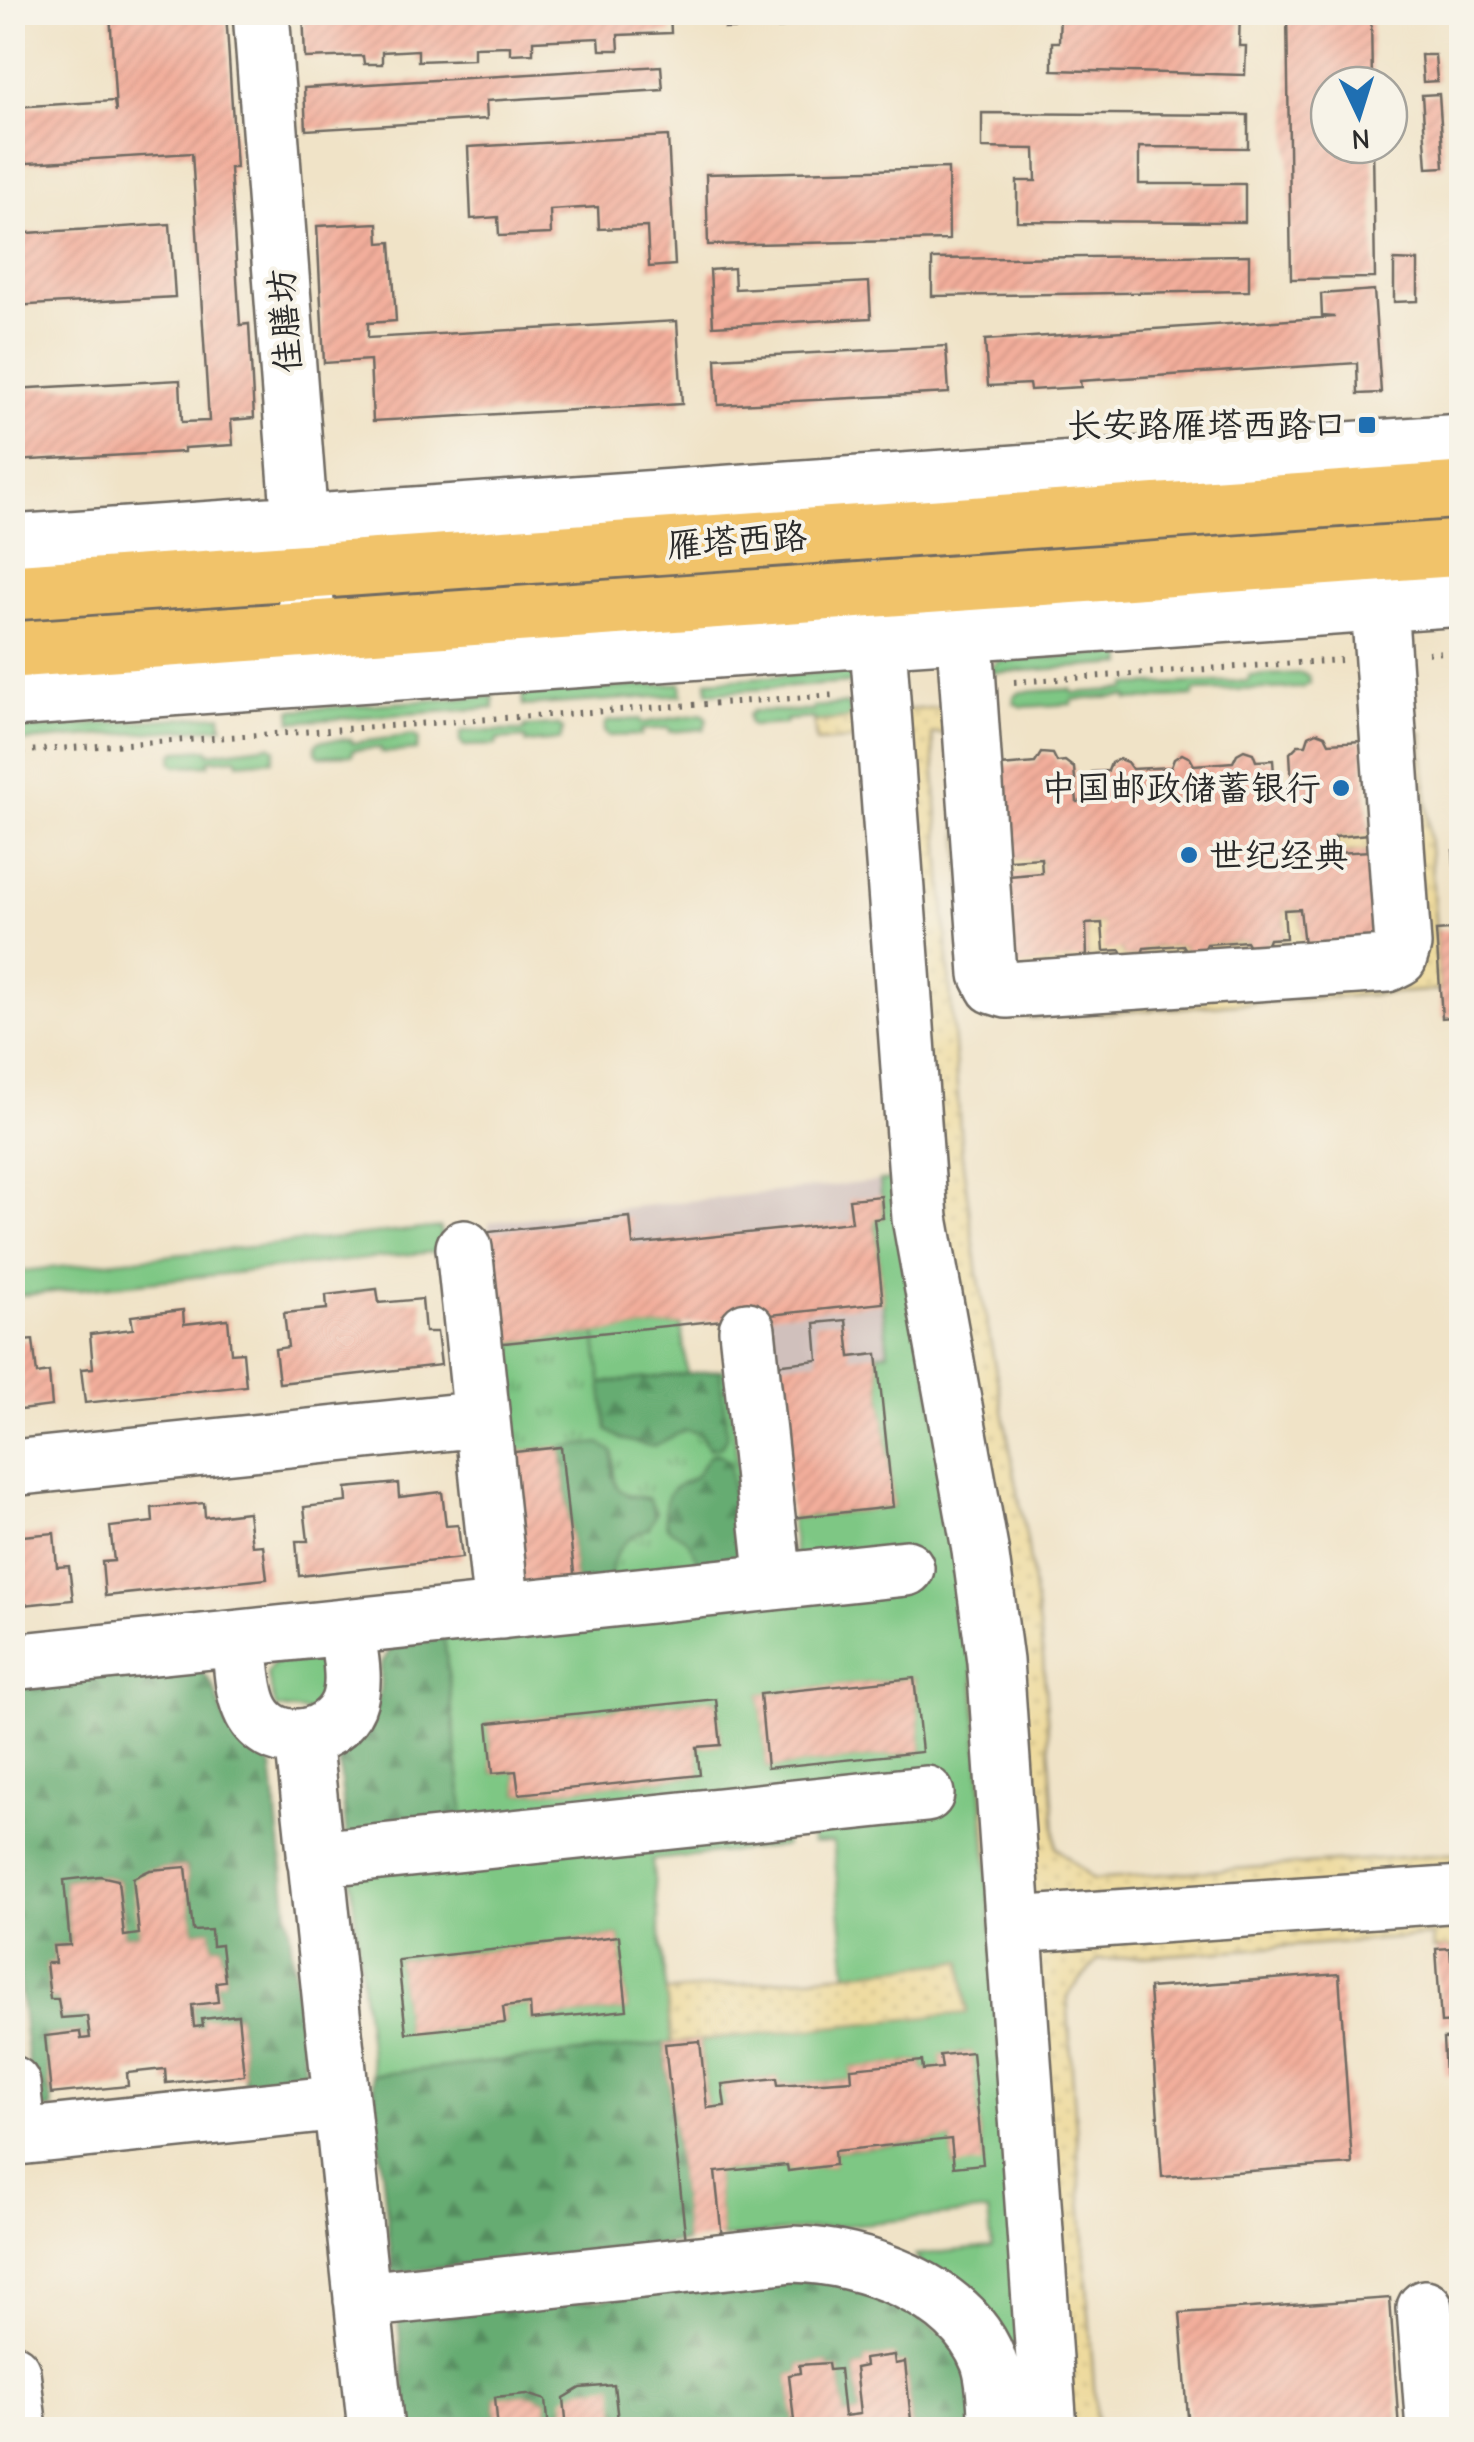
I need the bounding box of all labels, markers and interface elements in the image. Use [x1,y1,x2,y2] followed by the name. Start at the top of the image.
[1309,65,1409,165] north arrow
[1350,122,1371,156] text: N
[261,267,309,375] street label: 佳膳坊
[1067,405,1347,446] place label: 长安路雁塔西路口
[1356,414,1378,436] marker: 长安路雁塔西路口
[666,516,808,566] street label: 雁塔西路
[1041,768,1321,809] place label: 中国邮政储蓄银行
[1330,777,1352,799] marker: 中国邮政储蓄银行
[1209,835,1349,876] place label: 世纪经典
[1178,844,1200,866] marker: 世纪经典

